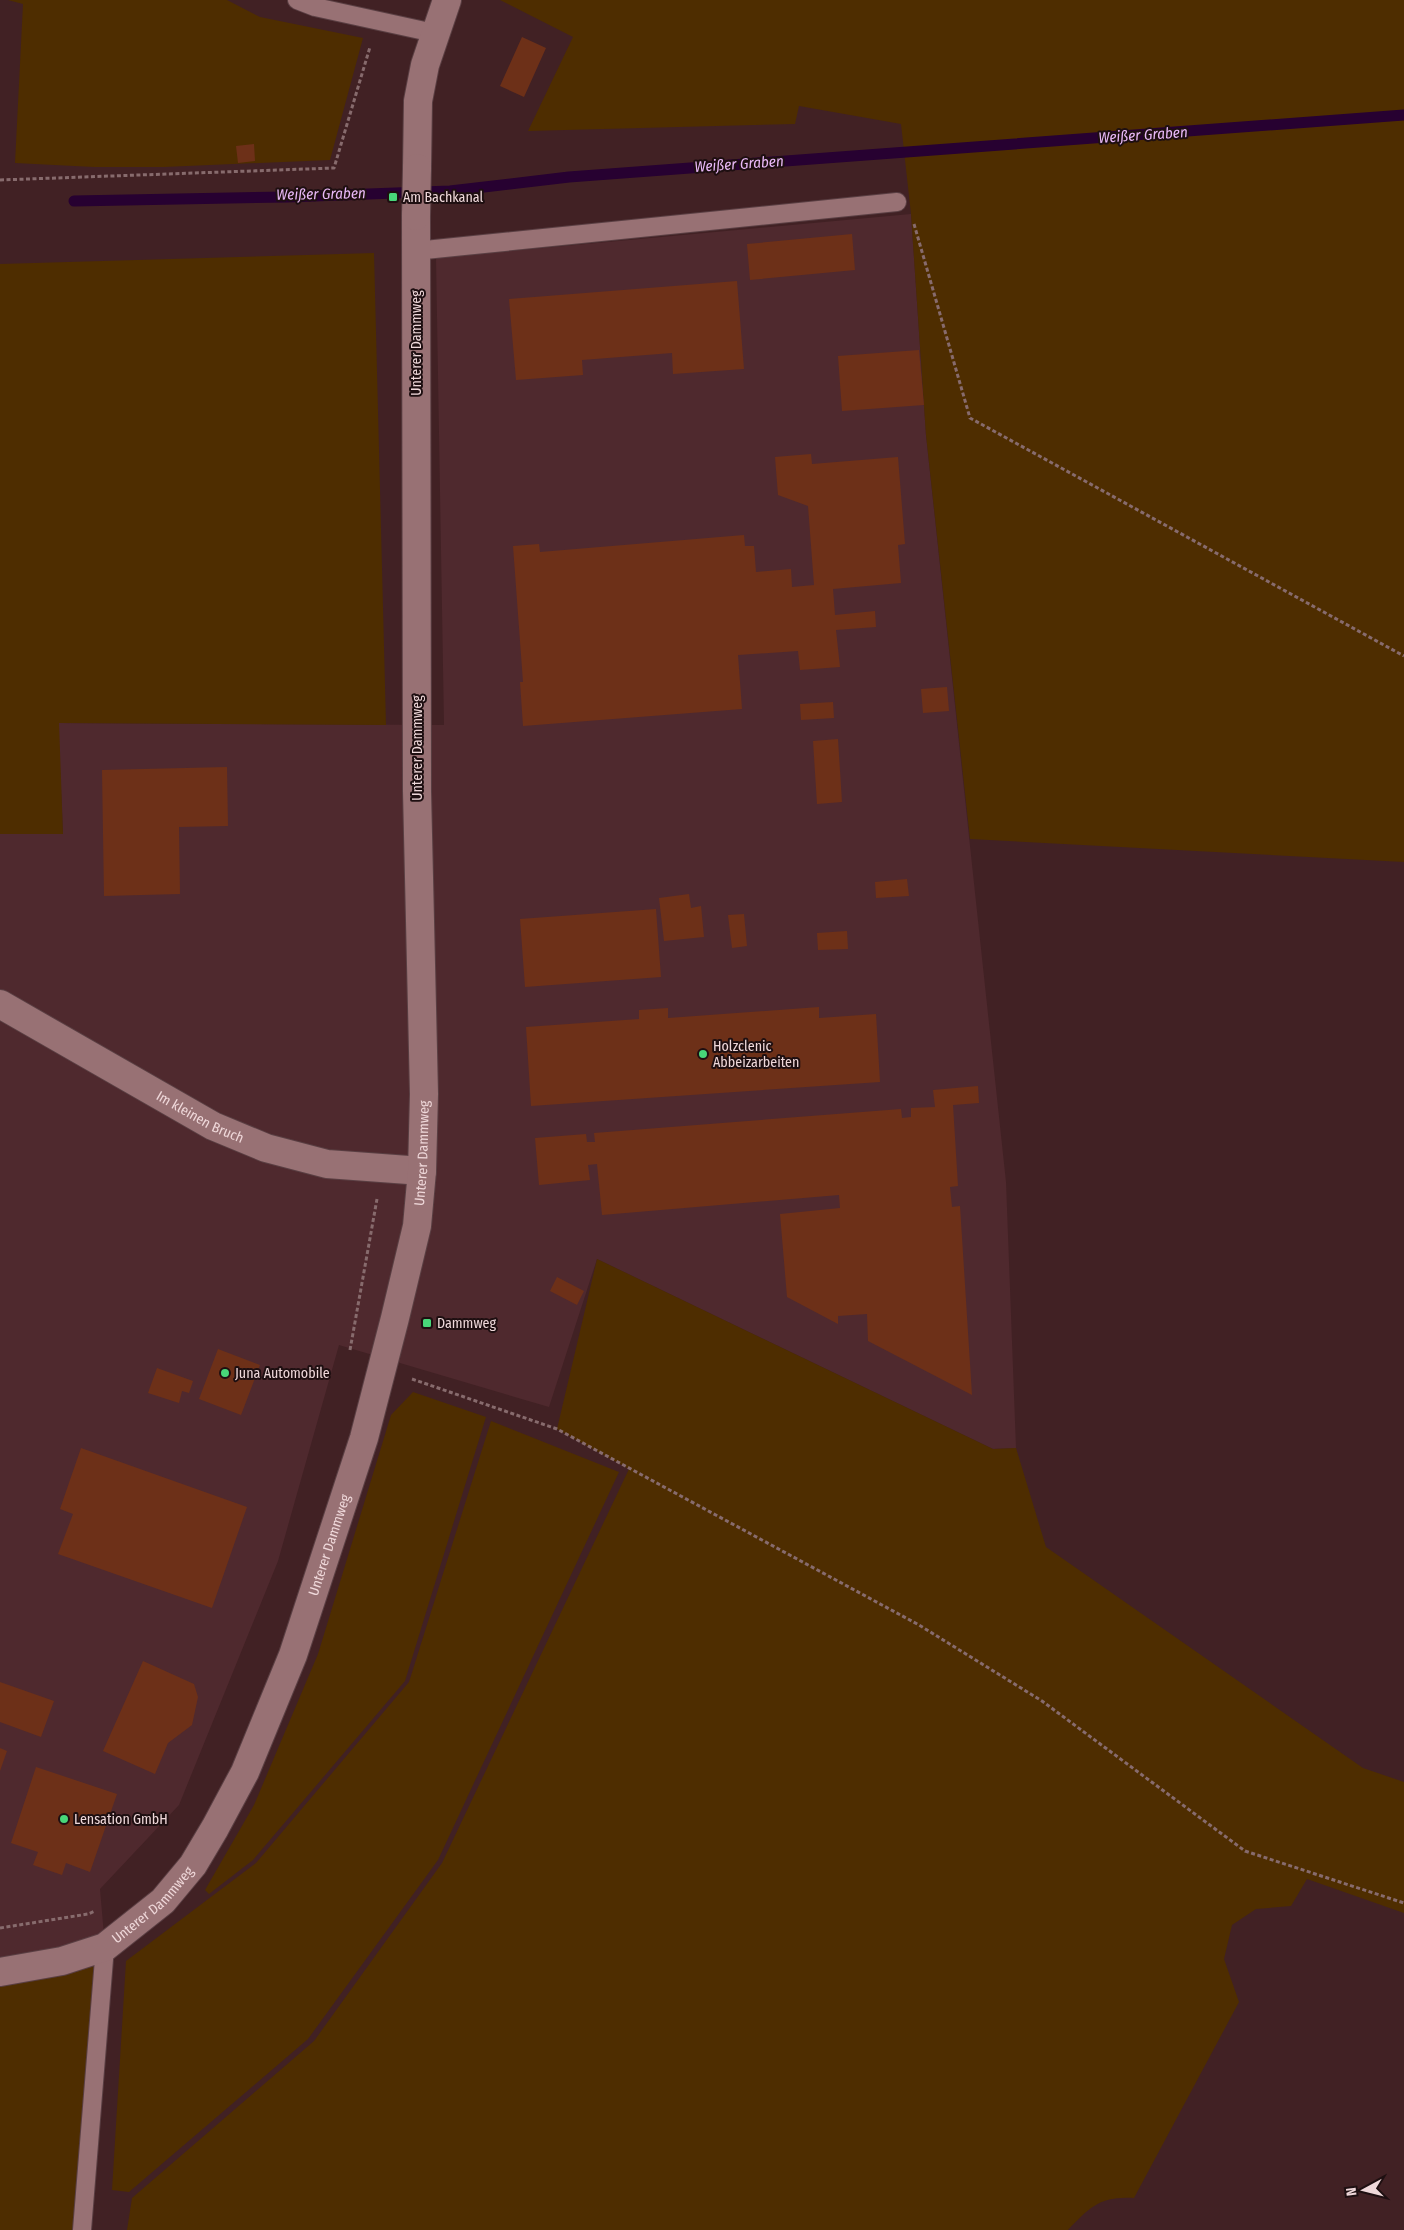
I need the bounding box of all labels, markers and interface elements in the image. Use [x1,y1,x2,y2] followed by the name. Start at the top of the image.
[1098,123,1188,147] water label: Weißer Graben
[694,152,784,176] water label: Weißer Graben
[276,184,366,204] water label: Weißer Graben
[403,189,484,206] place label: Am Bachkanal
[387,191,399,203] marker: Am Bachkanal
[408,290,425,396] street label: Unterer Dammweg
[409,695,426,801] street label: Unterer Dammweg
[713,1038,799,1071] place label: Holzclenic Abbeizarbeiten
[697,1048,709,1060] marker: Holzclenic Abbeizarbeiten
[153,1087,246,1147] street label: Im kleinen Bruch
[411,1100,433,1207] street label: Unterer Dammweg
[437,1315,496,1332] place label: Dammweg
[421,1317,433,1329] marker: Dammweg
[235,1365,330,1382] place label: Juna Automobile
[219,1367,231,1379] marker: Juna Automobile
[305,1492,354,1598] street label: Unterer Dammweg
[74,1811,168,1828] place label: Lensation GmbH
[58,1813,70,1825] marker: Lensation GmbH
[109,1863,197,1947] street label: Unterer Dammweg
[1339,2165,1389,2215] north arrow
[1343,2186,1361,2197] text: N

